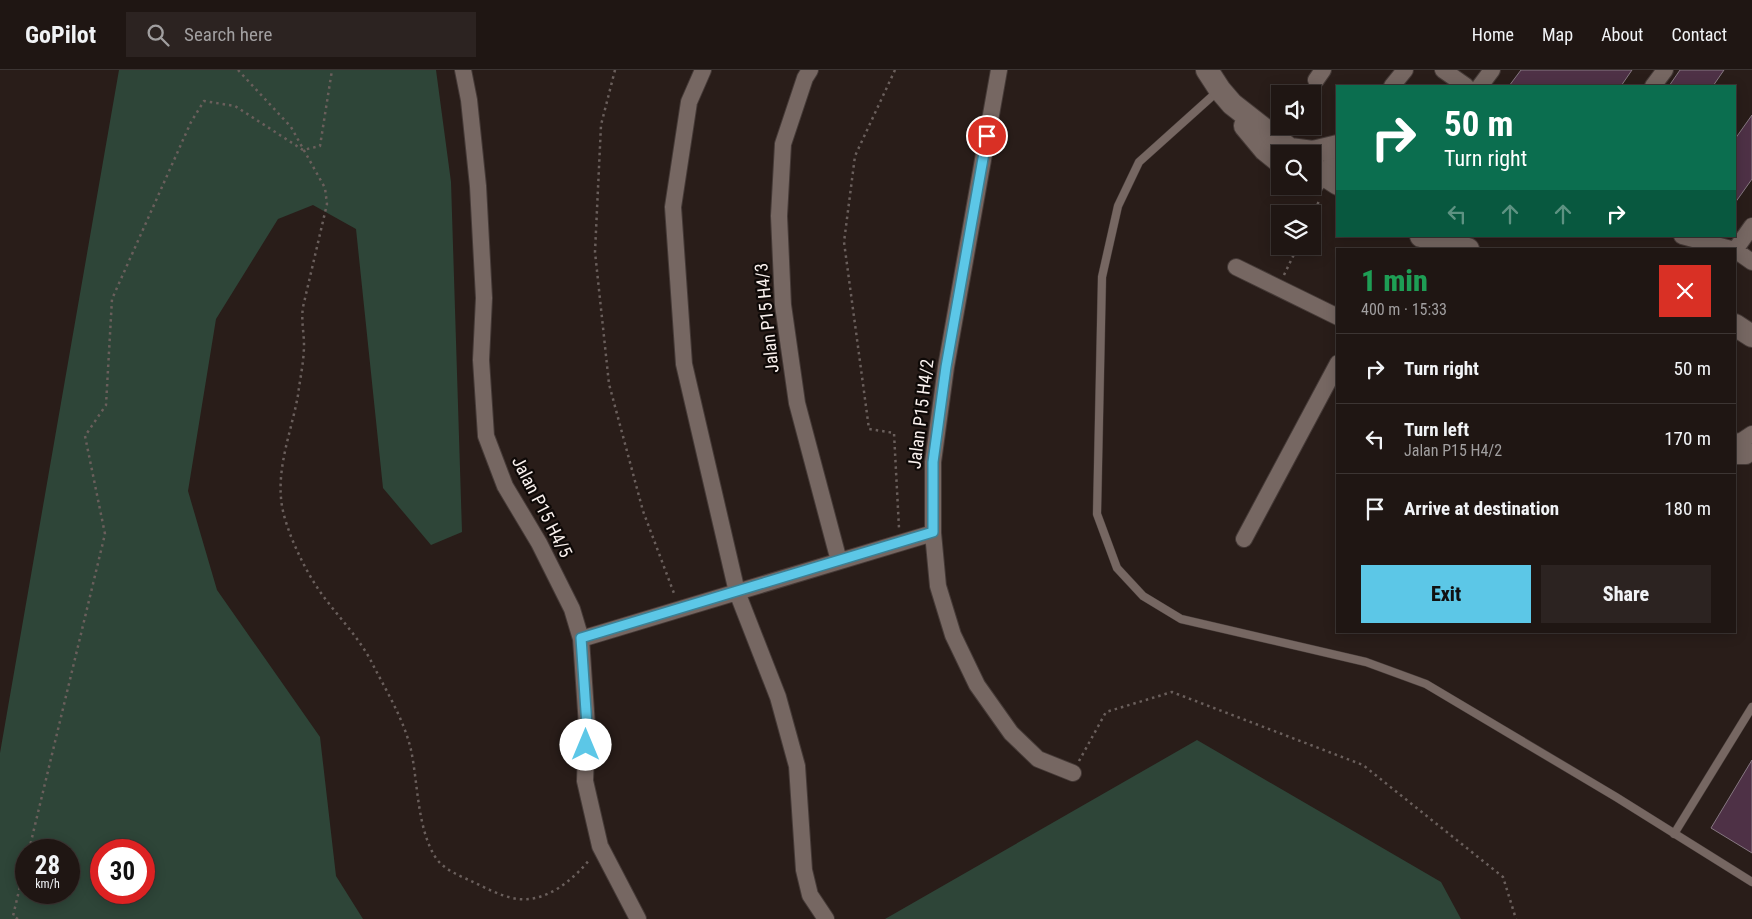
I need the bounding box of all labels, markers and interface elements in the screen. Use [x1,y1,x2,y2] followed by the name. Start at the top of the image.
[126,12,476,57] search box
[25,21,96,49] text: GoPilot
[144,21,172,49] icon: search
[184,23,272,46] text: Search here
[1472,24,1514,45] text: Home
[1542,24,1573,45] text: Map
[1601,24,1643,45] text: About
[1671,24,1727,45] text: Contact
[1271,85,1321,255] map controls
[1271,85,1321,135] button: sound
[1444,104,1513,145] text: 50 m
[1361,105,1426,170] icon: right
[966,115,1008,157] pin
[973,122,1001,150] icon: arrive
[1271,145,1321,195] button: search
[1444,146,1527,171] text: Turn right
[1443,200,1471,228] icon: left
[1496,200,1524,228] icon: ahead
[1549,200,1577,228] icon: ahead
[1602,200,1630,228] icon: right
[1271,205,1321,255] button: layers
[750,262,783,374] street label: Jalan P15 H4/3
[1361,263,1428,298] text: 1 min
[1659,265,1711,317] button: close
[1361,300,1447,319] text: 400 m · 15:33
[1361,355,1389,383] icon: right
[1404,357,1479,380] text: Turn right
[1674,357,1711,380] text: 50 m
[903,358,938,470] street label: Jalan P15 H4/2
[1404,418,1469,441] text: Turn left
[1361,425,1389,453] icon: left
[1664,427,1711,450] text: 170 m
[1404,441,1502,460] text: Jalan P15 H4/2
[508,453,577,561] street label: Jalan P15 H4/5
[1361,495,1389,523] icon: arrive
[1404,497,1559,520] text: Arrive at destination
[1664,497,1711,520] text: 180 m
[1361,565,1531,623] button: Exit
[1541,565,1711,623] button: Share
[559,718,611,770] position arrow
[90,839,155,904] speed limit sign: 30
[35,851,60,880] text: 28
[35,877,60,891] text: km/h

